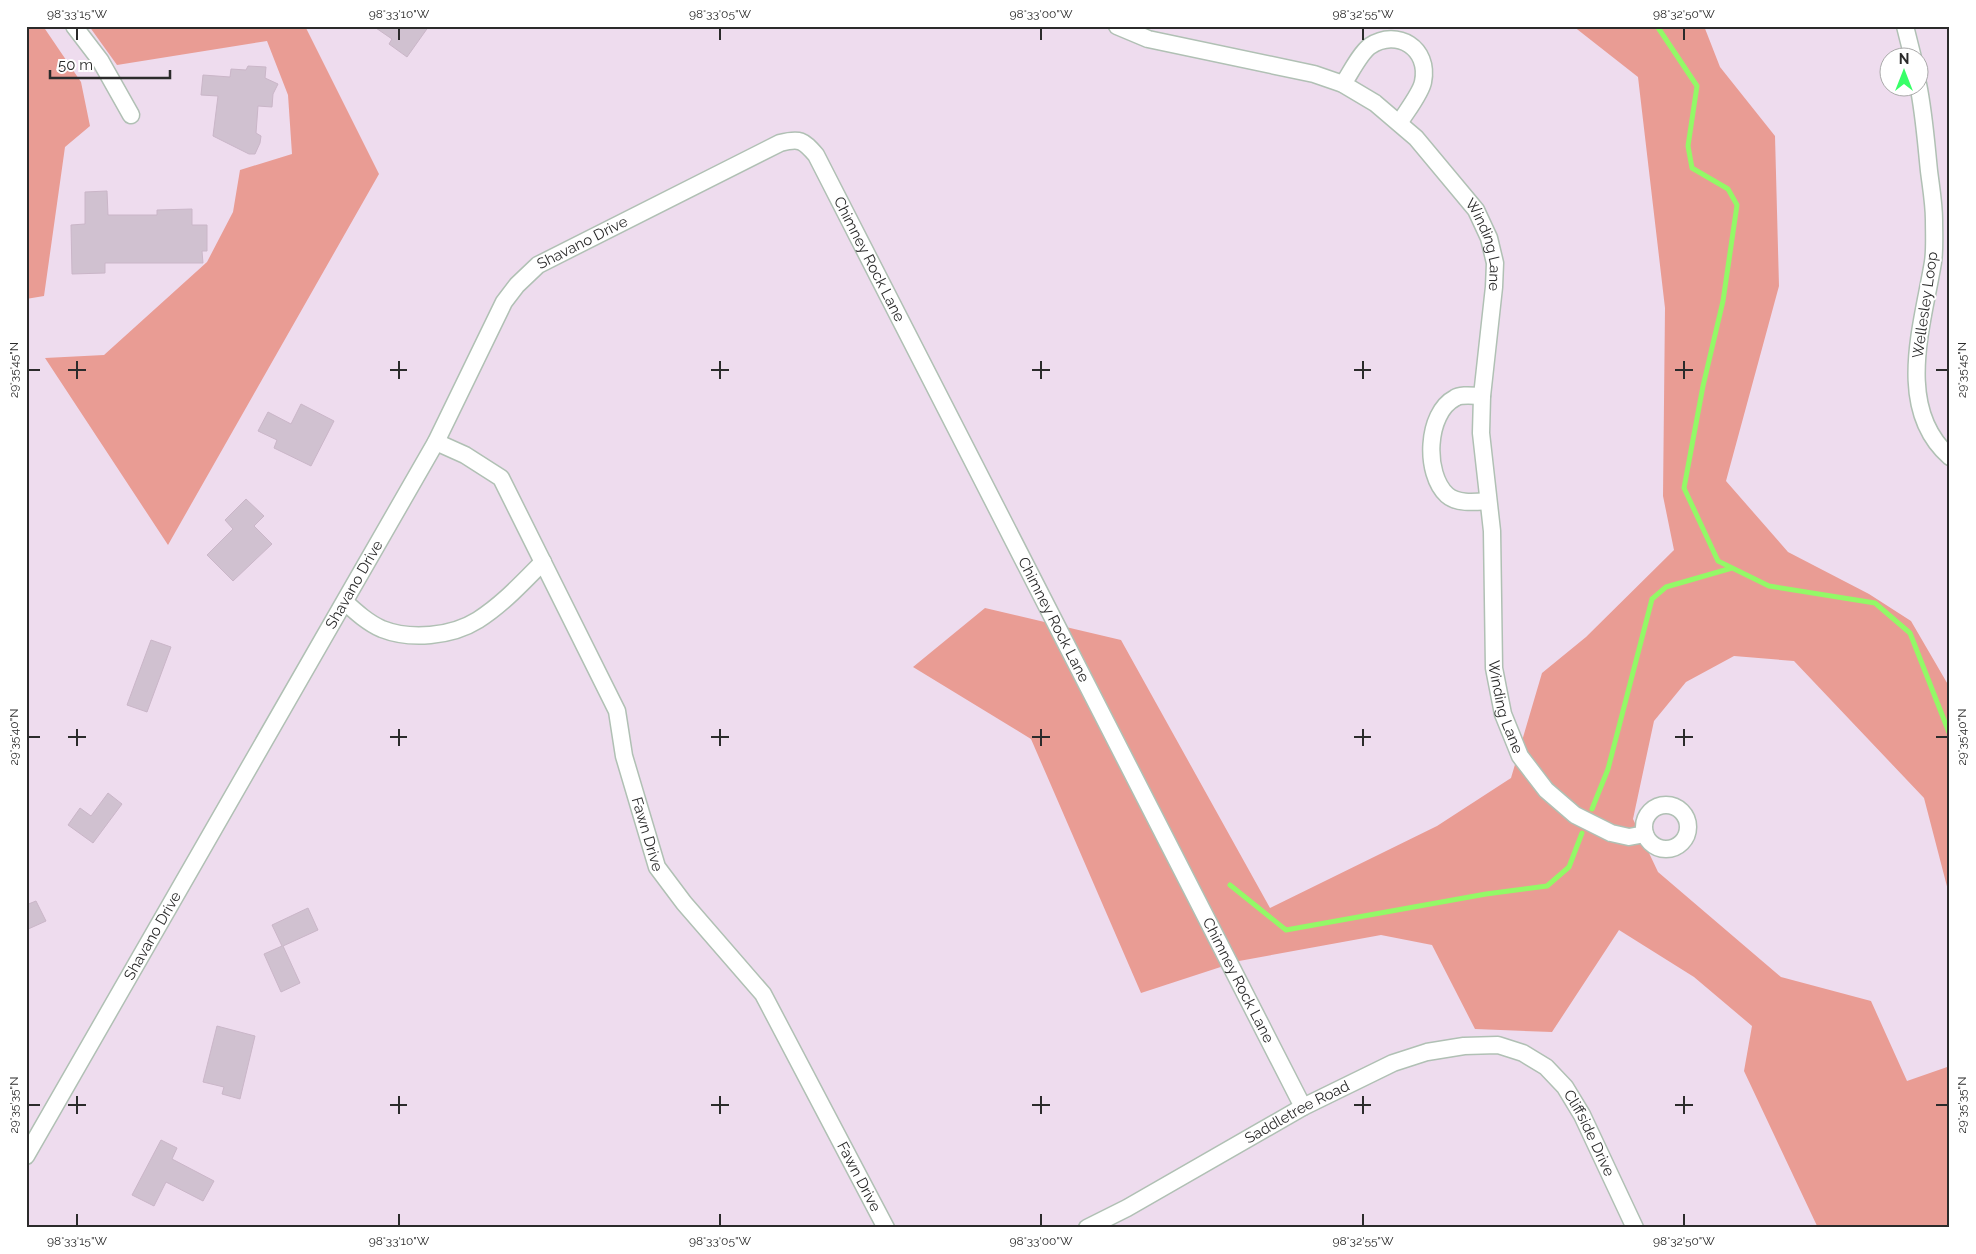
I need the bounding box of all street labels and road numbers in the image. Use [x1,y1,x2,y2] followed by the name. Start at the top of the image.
[830,194,909,325] street label: Chimney Rock Lane
[1461,195,1504,292] street label: Winding Lane
[534,212,631,273] street label: Shavano Drive
[1909,250,1941,360] street label: Wellesley Loop
[322,537,387,632] street label: Shavano Drive
[1014,554,1093,685] street label: Chimney Rock Lane
[1485,660,1527,756] street label: Winding Lane
[628,795,667,874] street label: Fawn Drive
[120,888,185,983] street label: Shavano Drive
[1199,915,1278,1046] street label: Chimney Rock Lane
[1241,1077,1352,1148] street label: Saddletree Road
[1560,1086,1619,1179] street label: Cliffside Drive
[833,1139,885,1215] street label: Fawn Drive

